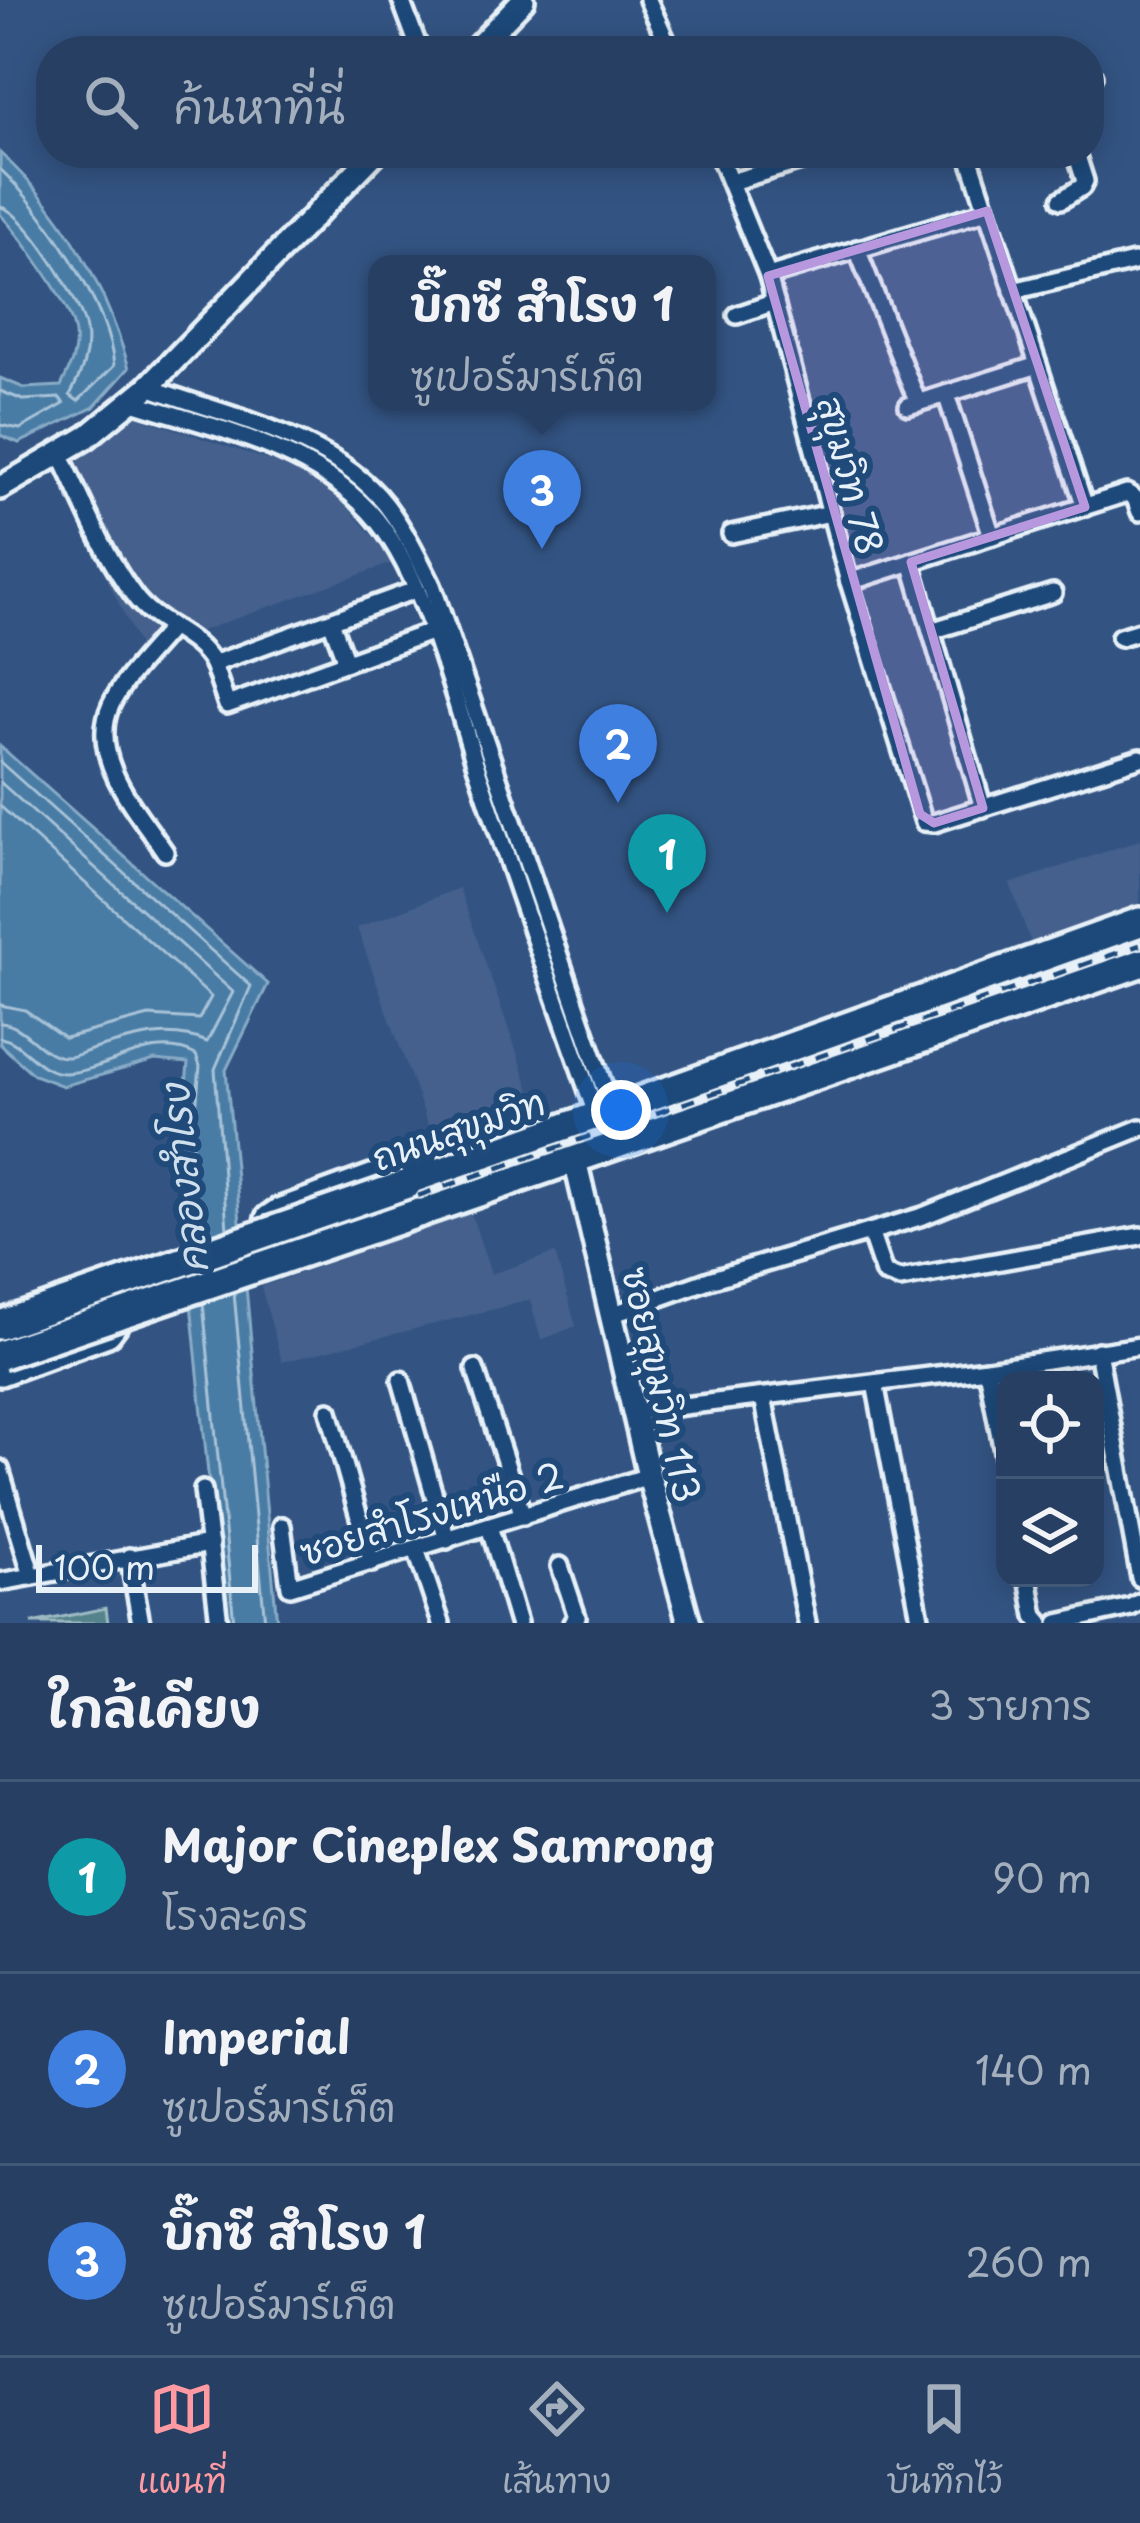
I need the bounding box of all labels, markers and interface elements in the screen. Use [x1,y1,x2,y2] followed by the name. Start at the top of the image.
[36,36,1104,168] search box
[78,69,144,135] icon: search
[174,71,345,139] text: ค้นหาที่นี่
[368,255,716,411] popup
[410,268,674,336] text: บิ๊กซี สำโรง 1
[410,345,644,404] text: ซูเปอร์มาร์เก็ต
[802,390,899,561] street label: สุขุมวิท 78
[503,450,581,549] pin: 3
[579,704,657,803] pin: 2
[628,814,706,913] pin: 1
[364,1073,553,1186] street label: ถนนสุขุมวิท
[142,1078,221,1276] water label: คลองสำโรง
[591,1080,651,1140] your location
[607,1261,716,1508] street label: ซอยสุขุมวิท 113
[996,1371,1104,1587] map controls
[996,1371,1104,1479] button: locate
[293,1446,569,1578] street label: ซอยสำโรงเหนือ 2
[996,1479,1104,1587] button: layers
[36,1539,258,1592] scale bar
[54,1541,155,1591] text: 100 m
[48,1667,260,1744] text: ใกล้เคียง
[928,1674,1092,1733] text: 3 รายการ
[162,1809,716,1877] text: Major Cineplex Samrong
[78,1847,96,1906] text: 1
[992,1847,1092,1906] text: 90 m
[162,1884,308,1943] text: โรงละคร
[162,2001,351,2069] text: Imperial
[73,2039,101,2098] text: 2
[975,2039,1092,2098] text: 140 m
[162,2076,396,2135] text: ซูเปอร์มาร์เก็ต
[162,2196,425,2264] text: บิ๊กซี สำโรง 1
[74,2231,100,2290] text: 3
[965,2231,1092,2290] text: 260 m
[162,2273,396,2332] text: ซูเปอร์มาร์เก็ต
[138,2376,227,2506] tab: แผนที่
[502,2376,611,2506] tab: เส้นทาง
[886,2376,1002,2506] tab: บันทึกไว้

